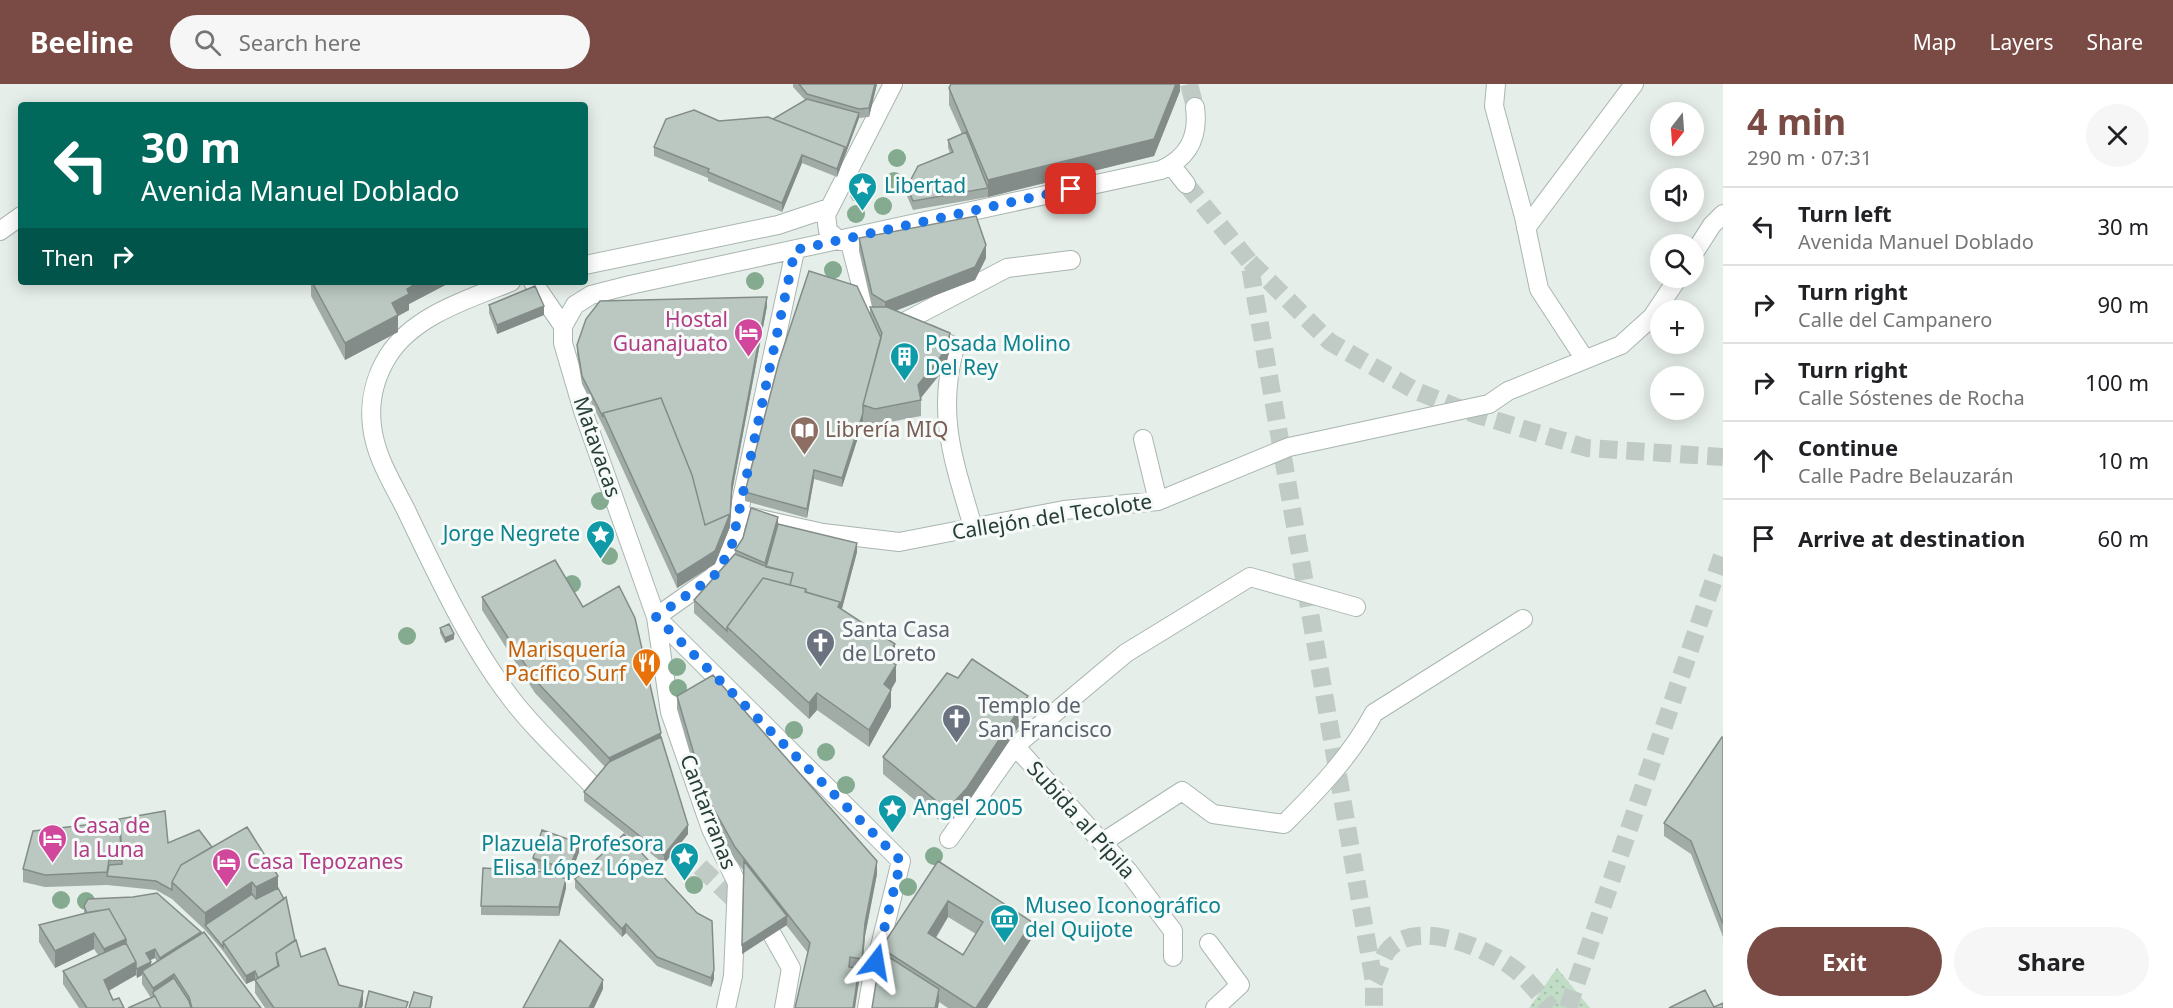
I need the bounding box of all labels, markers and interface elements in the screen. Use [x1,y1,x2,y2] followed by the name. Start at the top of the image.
[170,15,590,69] search box
[30,23,134,61] text: Beeline
[191,26,224,59] icon: search
[239,27,361,57] text: Search here
[1913,28,1957,56] text: Map
[1990,28,2054,56] text: Layers
[2087,28,2143,56] text: Share
[1747,97,1846,146] text: 4 min
[1650,102,1704,156] north arrow
[1650,102,1704,420] map controls
[2086,104,2149,167] button: close
[141,118,241,175] text: 30 m
[42,126,120,204] icon: left
[1747,144,1872,171] text: 290 m · 07:31
[1045,163,1096,214] pin
[1650,168,1704,222] button: sound
[847,170,879,212] place icon: Libertad
[884,171,966,199] place label: Libertad
[141,172,460,209] text: Avenida Manuel Doblado
[1054,172,1087,205] icon: arrive
[1798,198,1892,228] text: Turn left
[1747,210,1780,243] icon: left
[2098,211,2149,241] text: 30 m
[1798,228,2034,255] text: Avenida Manuel Doblado
[1650,234,1704,288] button: search
[106,240,139,273] icon: right
[42,242,94,272] text: Then
[1798,276,1908,306] text: Turn right
[1747,288,1780,321] icon: right
[2098,289,2149,319] text: 90 m
[1650,300,1704,354] button: +
[613,305,728,357] place label: Hostal Guanajuato
[1798,306,1992,333] text: Calle del Campanero
[733,316,765,358] hotel icon: Hostal Guanajuato
[925,329,1071,381] place label: Posada Molino Del Rey
[888,340,920,382] building icon: Posada Molino Del Rey
[1798,354,1908,384] text: Turn right
[1650,366,1704,420] button: −
[1747,366,1780,399] icon: right
[2085,367,2149,397] text: 100 m
[1798,384,2025,411] text: Calle Sóstenes de Rocha
[568,393,628,501] street label: Matavacas
[788,414,820,456] library icon: Librería MIQ
[825,415,948,443] place label: Librería MIQ
[1798,432,1898,462] text: Continue
[1747,444,1780,477] icon: ahead
[2098,445,2149,475] text: 10 m
[1798,462,2014,489] text: Calle Padre Belauzarán
[950,486,1154,546] street label: Callejón del Tecolote
[585,518,617,560] place icon: Jorge Negrete
[441,519,580,547] place label: Jorge Negrete
[1747,522,1780,555] icon: arrive
[1798,523,2025,553] text: Arrive at destination
[2098,523,2149,553] text: 60 m
[842,615,950,667] place label: Santa Casa de Loreto
[805,626,837,668] church icon: Santa Casa de Loreto
[505,635,628,687] place label: Marisquería Pacífico Surf
[631,646,663,688] restaurant icon: Marisquería Pacífico Surf
[978,691,1112,743] place label: Templo de San Francisco
[941,702,973,744] church icon: Templo de San Francisco
[674,750,744,873] street label: Cantarranas
[1021,754,1142,884] street label: Subida al Pípila
[876,792,908,834] place icon: Angel 2005
[913,793,1023,821] place label: Angel 2005
[73,811,150,863] place label: Casa de la Luna
[36,822,68,864] hotel icon: Casa de la Luna
[481,829,664,881] place label: Plazuela Profesora Elisa López López
[669,840,701,882] place icon: Plazuela Profesora Elisa López López
[210,846,242,888] hotel icon: Casa Tepozanes
[247,847,403,875] place label: Casa Tepozanes
[1025,891,1221,943] place label: Museo Iconográfico del Quijote
[988,902,1020,944] museum icon: Museo Iconográfico del Quijote
[1747,927,1942,996] button: Exit
[1954,927,2149,996] button: Share
[844,930,908,994] position arrow

